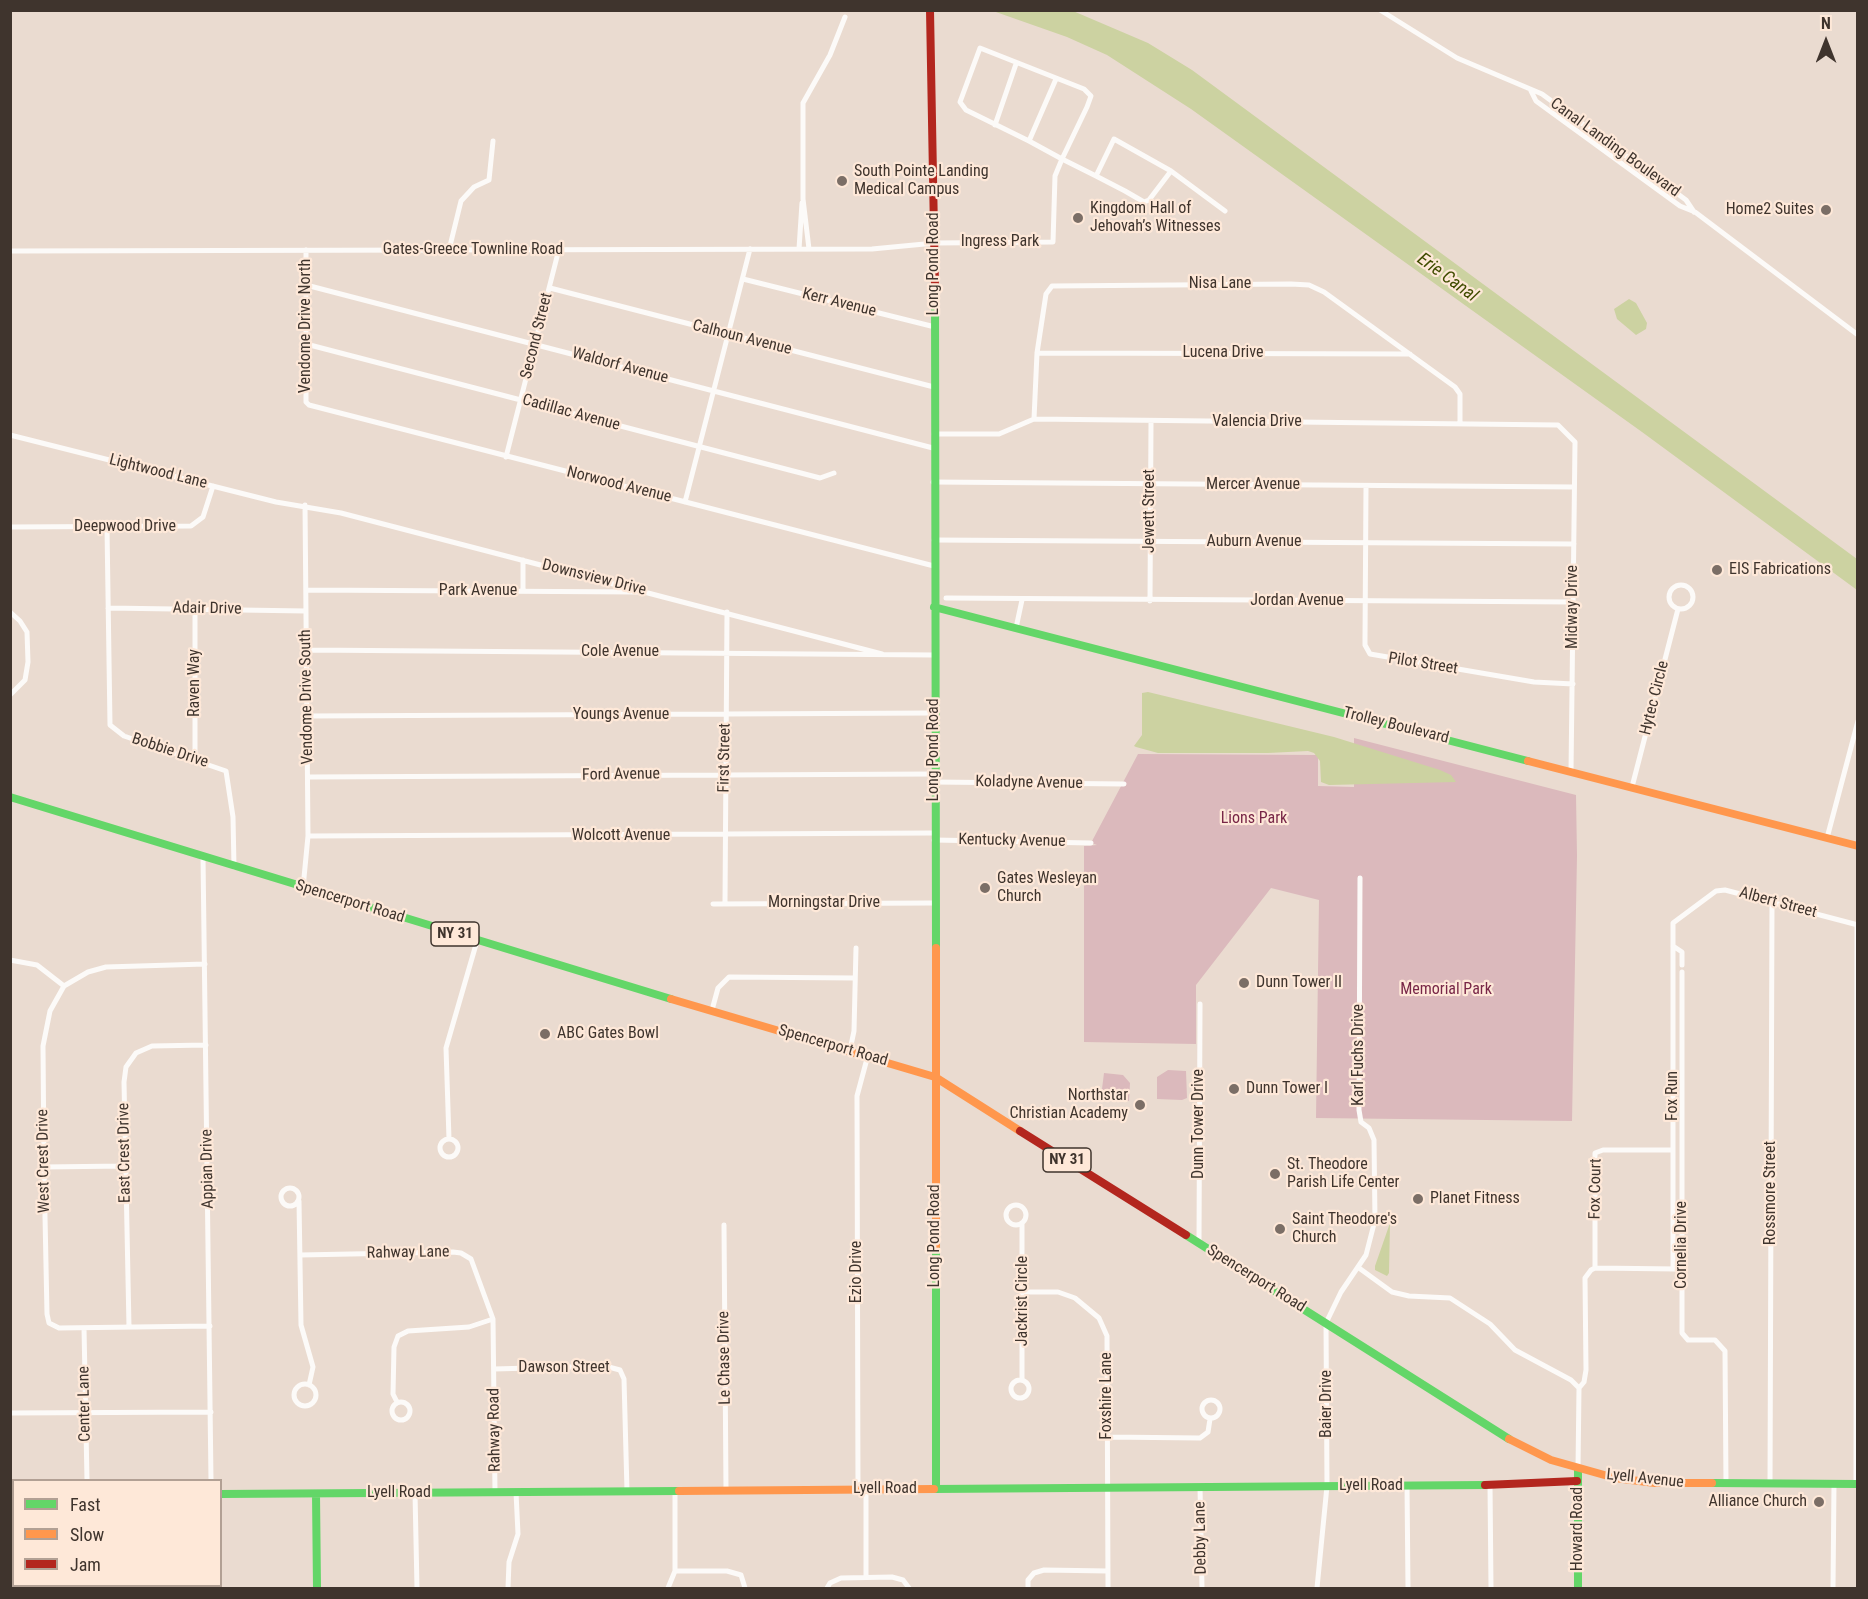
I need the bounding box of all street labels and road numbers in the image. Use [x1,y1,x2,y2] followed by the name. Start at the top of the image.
[1546,94,1684,202] street label: Canal Landing Boulevard
[924,212,944,316] street label: Long Pond Road
[961,232,1039,252] street label: Ingress Park
[383,240,563,260] street label: Gates-Greece Townline Road
[296,259,316,393] street label: Vendome Drive North
[1189,274,1251,294] street label: Nisa Lane
[800,285,878,321] street label: Kerr Avenue
[517,291,557,381] street label: Second Street
[690,316,794,360] street label: Calhoun Avenue
[1183,343,1263,363] street label: Lucena Drive
[570,344,670,388] street label: Waldorf Avenue
[520,391,622,435] street label: Cadillac Avenue
[1212,412,1302,432] street label: Valencia Drive
[107,451,209,493] street label: Lightwood Lane
[565,463,673,507] street label: Norwood Avenue
[1140,469,1160,553] street label: Jewett Street
[1206,475,1300,495] street label: Mercer Avenue
[74,517,176,537] street label: Deepwood Drive
[1207,532,1301,552] street label: Auburn Avenue
[540,556,648,600] street label: Downsview Drive
[1563,565,1583,649] street label: Midway Drive
[439,581,517,601] street label: Park Avenue
[1250,591,1344,611] street label: Jordan Avenue
[172,599,242,619] street label: Adair Drive
[296,629,318,765] street label: Vendome Drive South
[581,642,659,662] street label: Cole Avenue
[185,649,205,717] street label: Raven Way
[1387,649,1459,679] street label: Pilot Street
[1637,659,1673,737] street label: Hytec Circle
[924,698,944,802] street label: Long Pond Road
[1341,704,1451,748] street label: Trolley Boulevard
[573,705,669,725] street label: Youngs Avenue
[715,723,735,793] street label: First Street
[129,730,211,772] street label: Bobbie Drive
[582,765,660,785] street label: Ford Avenue
[975,772,1083,794] street label: Koladyne Avenue
[572,826,670,846] street label: Wolcott Avenue
[958,830,1066,852] street label: Kentucky Avenue
[293,876,407,928] street label: Spencerport Road
[1737,883,1819,923] street label: Albert Street
[768,893,880,913] street label: Morningstar Drive
[431,922,479,946] road number: NY 31
[1349,1004,1369,1106] street label: Karl Fuchs Drive
[776,1021,890,1071] street label: Spencerport Road
[1189,1069,1209,1179] street label: Dunn Tower Drive
[1663,1071,1683,1121] street label: Fox Run
[115,1103,135,1203] street label: East Crest Drive
[33,1109,55,1213] street label: West Crest Drive
[198,1129,218,1209] street label: Appian Drive
[1761,1141,1781,1245] street label: Rossmore Street
[1043,1148,1091,1172] road number: NY 31
[1586,1158,1606,1220] street label: Fox Court
[925,1184,945,1288] street label: Long Pond Road
[1672,1201,1692,1289] street label: Cornelia Drive
[847,1241,867,1303] street label: Ezio Drive
[1203,1241,1309,1317] street label: Spencerport Road
[366,1243,450,1263] street label: Rahway Lane
[1013,1256,1033,1346] street label: Jackrist Circle
[715,1311,735,1405] street label: Le Chase Drive
[1097,1352,1117,1440] street label: Foxshire Lane
[518,1358,610,1378] street label: Dawson Street
[75,1366,95,1442] street label: Center Lane
[1317,1370,1337,1438] street label: Baier Drive
[485,1388,505,1472] street label: Rahway Road
[1605,1465,1685,1493] street label: Lyell Avenue
[1339,1476,1403,1496] street label: Lyell Road
[853,1479,917,1499] street label: Lyell Road
[367,1483,431,1503] street label: Lyell Road
[1568,1487,1588,1571] street label: Howard Road
[1191,1501,1211,1575] street label: Debby Lane

